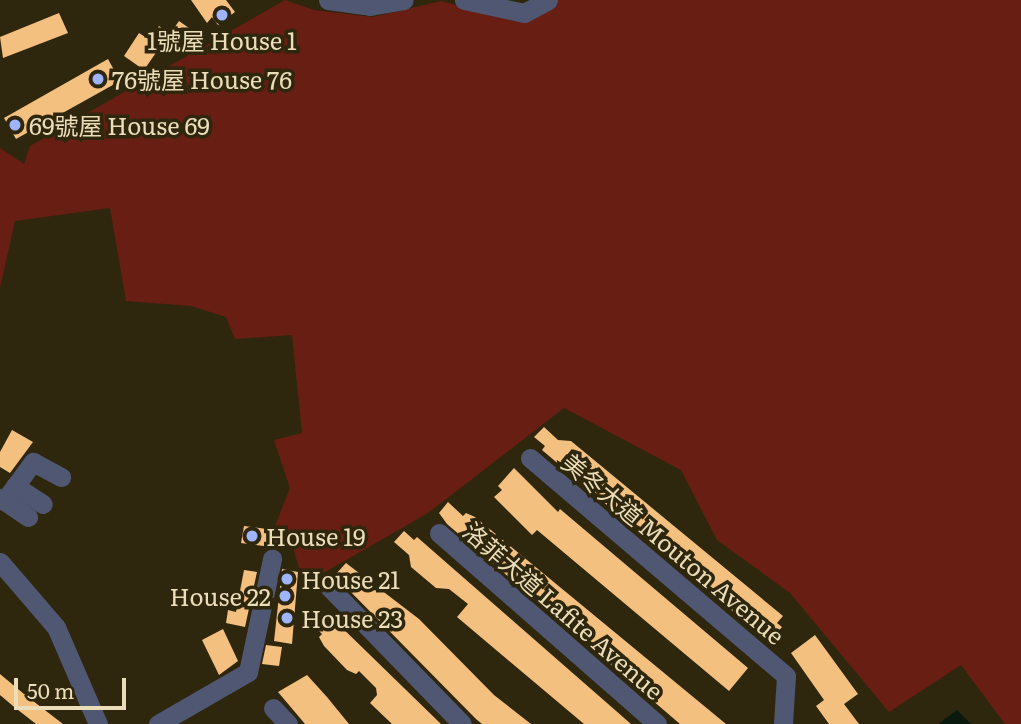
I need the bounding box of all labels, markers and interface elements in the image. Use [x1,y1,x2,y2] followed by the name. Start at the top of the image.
[214,7,230,23] marker: 1號屋 House 1
[147,26,297,54] place label: 1號屋 House 1
[112,65,292,93] place label: 76號屋 House 76
[90,71,106,87] marker: 76號屋 House 76
[29,111,210,139] place label: 69號屋 House 69
[7,117,23,133] marker: 69號屋 House 69
[557,447,791,649] street label: 美冬大道 Mouton Avenue
[458,515,670,705] street label: 洛菲大道 Lafite Avenue
[266,522,365,550] place label: House 19
[244,528,260,544] marker: House 19
[301,565,400,593] place label: House 21
[279,571,295,587] marker: House 21
[170,582,271,610] place label: House 22
[277,588,293,604] marker: House 22
[301,604,403,632] place label: House 23
[279,610,295,626] marker: House 23
[18,664,130,708] scale bar
[27,674,74,705] text: 50 m

